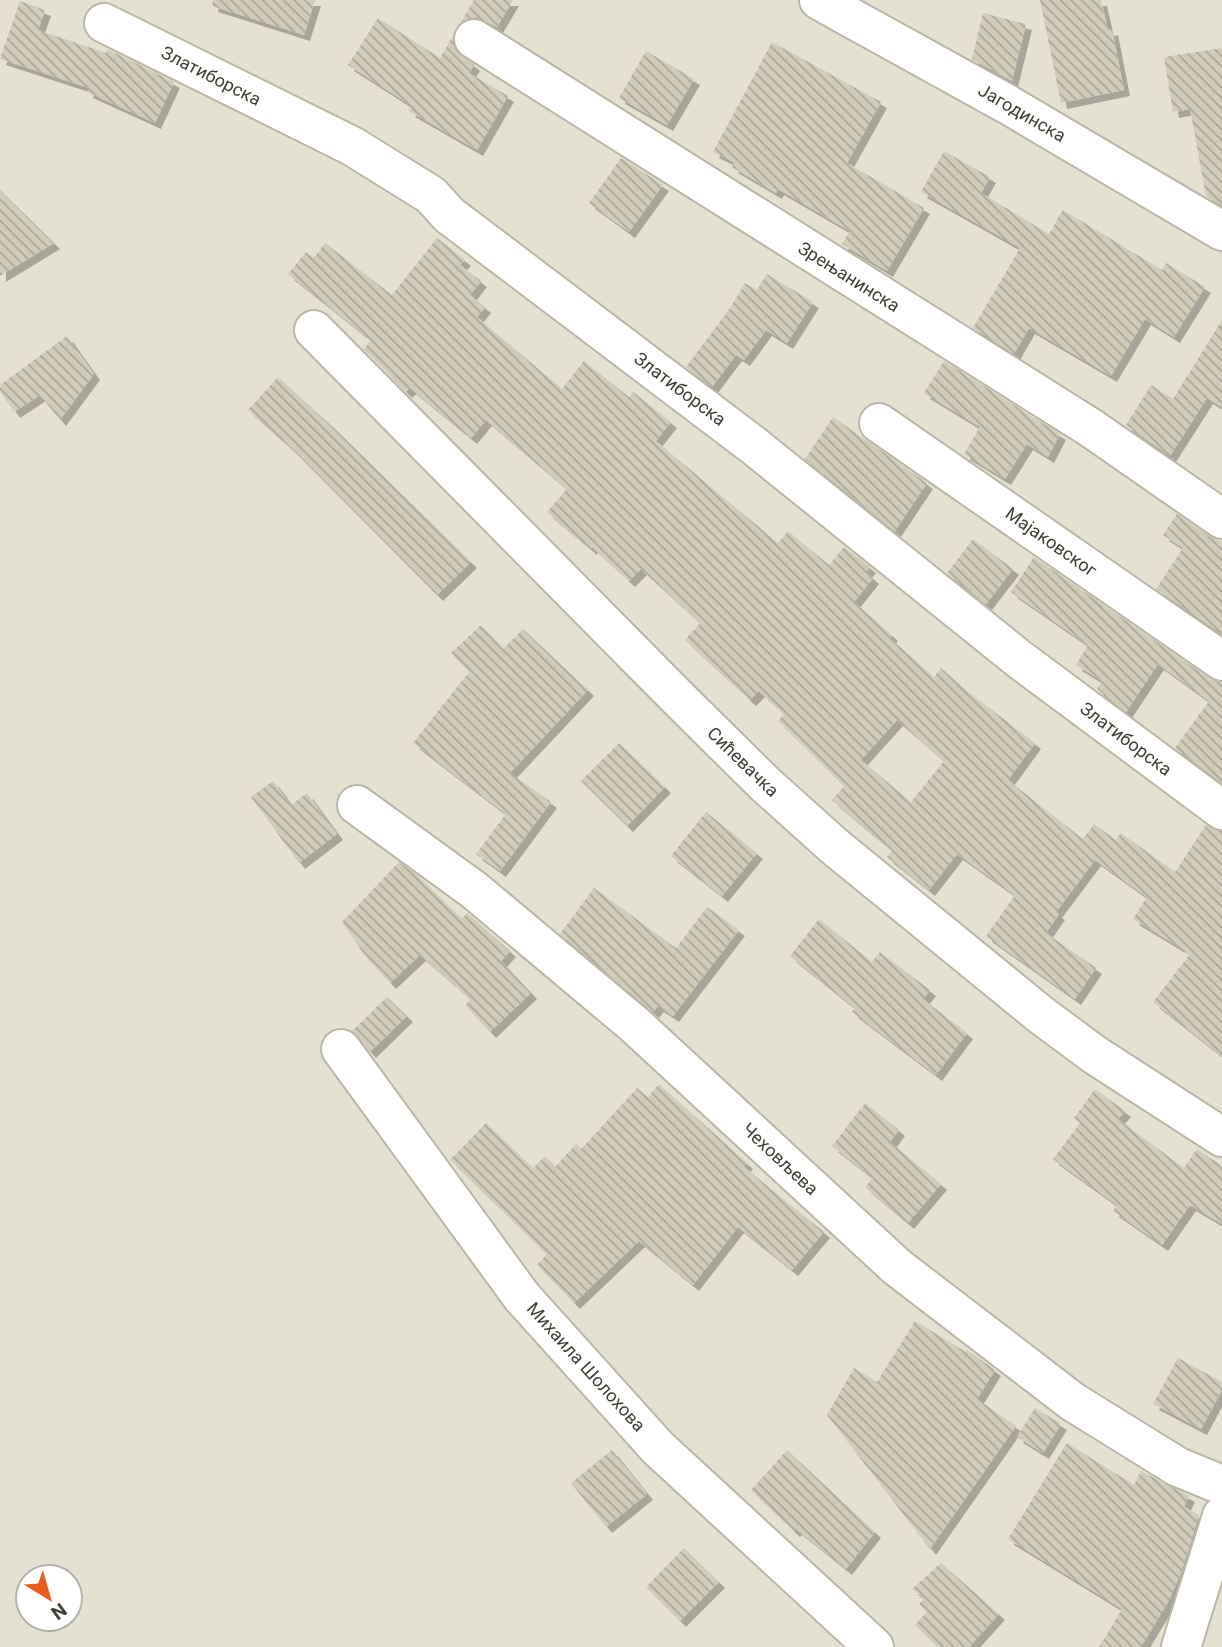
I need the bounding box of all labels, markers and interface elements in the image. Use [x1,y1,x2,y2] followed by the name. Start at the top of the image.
[158,41,265,110] street label: Златиборска
[975,79,1070,146] street label: Јагодинска
[795,237,904,316] street label: Зрењанинска
[630,347,730,430] street label: Златиборска
[1002,502,1101,581] street label: Мајаковског
[1076,697,1176,780] street label: Златиборска
[703,722,783,801] street label: Сићевачка
[738,1118,823,1199] street label: Чеховљева
[523,1298,650,1436] street label: Михаила Шолохова
[14,1563,84,1633] north arrow
[47,1598,71,1624] text: N

